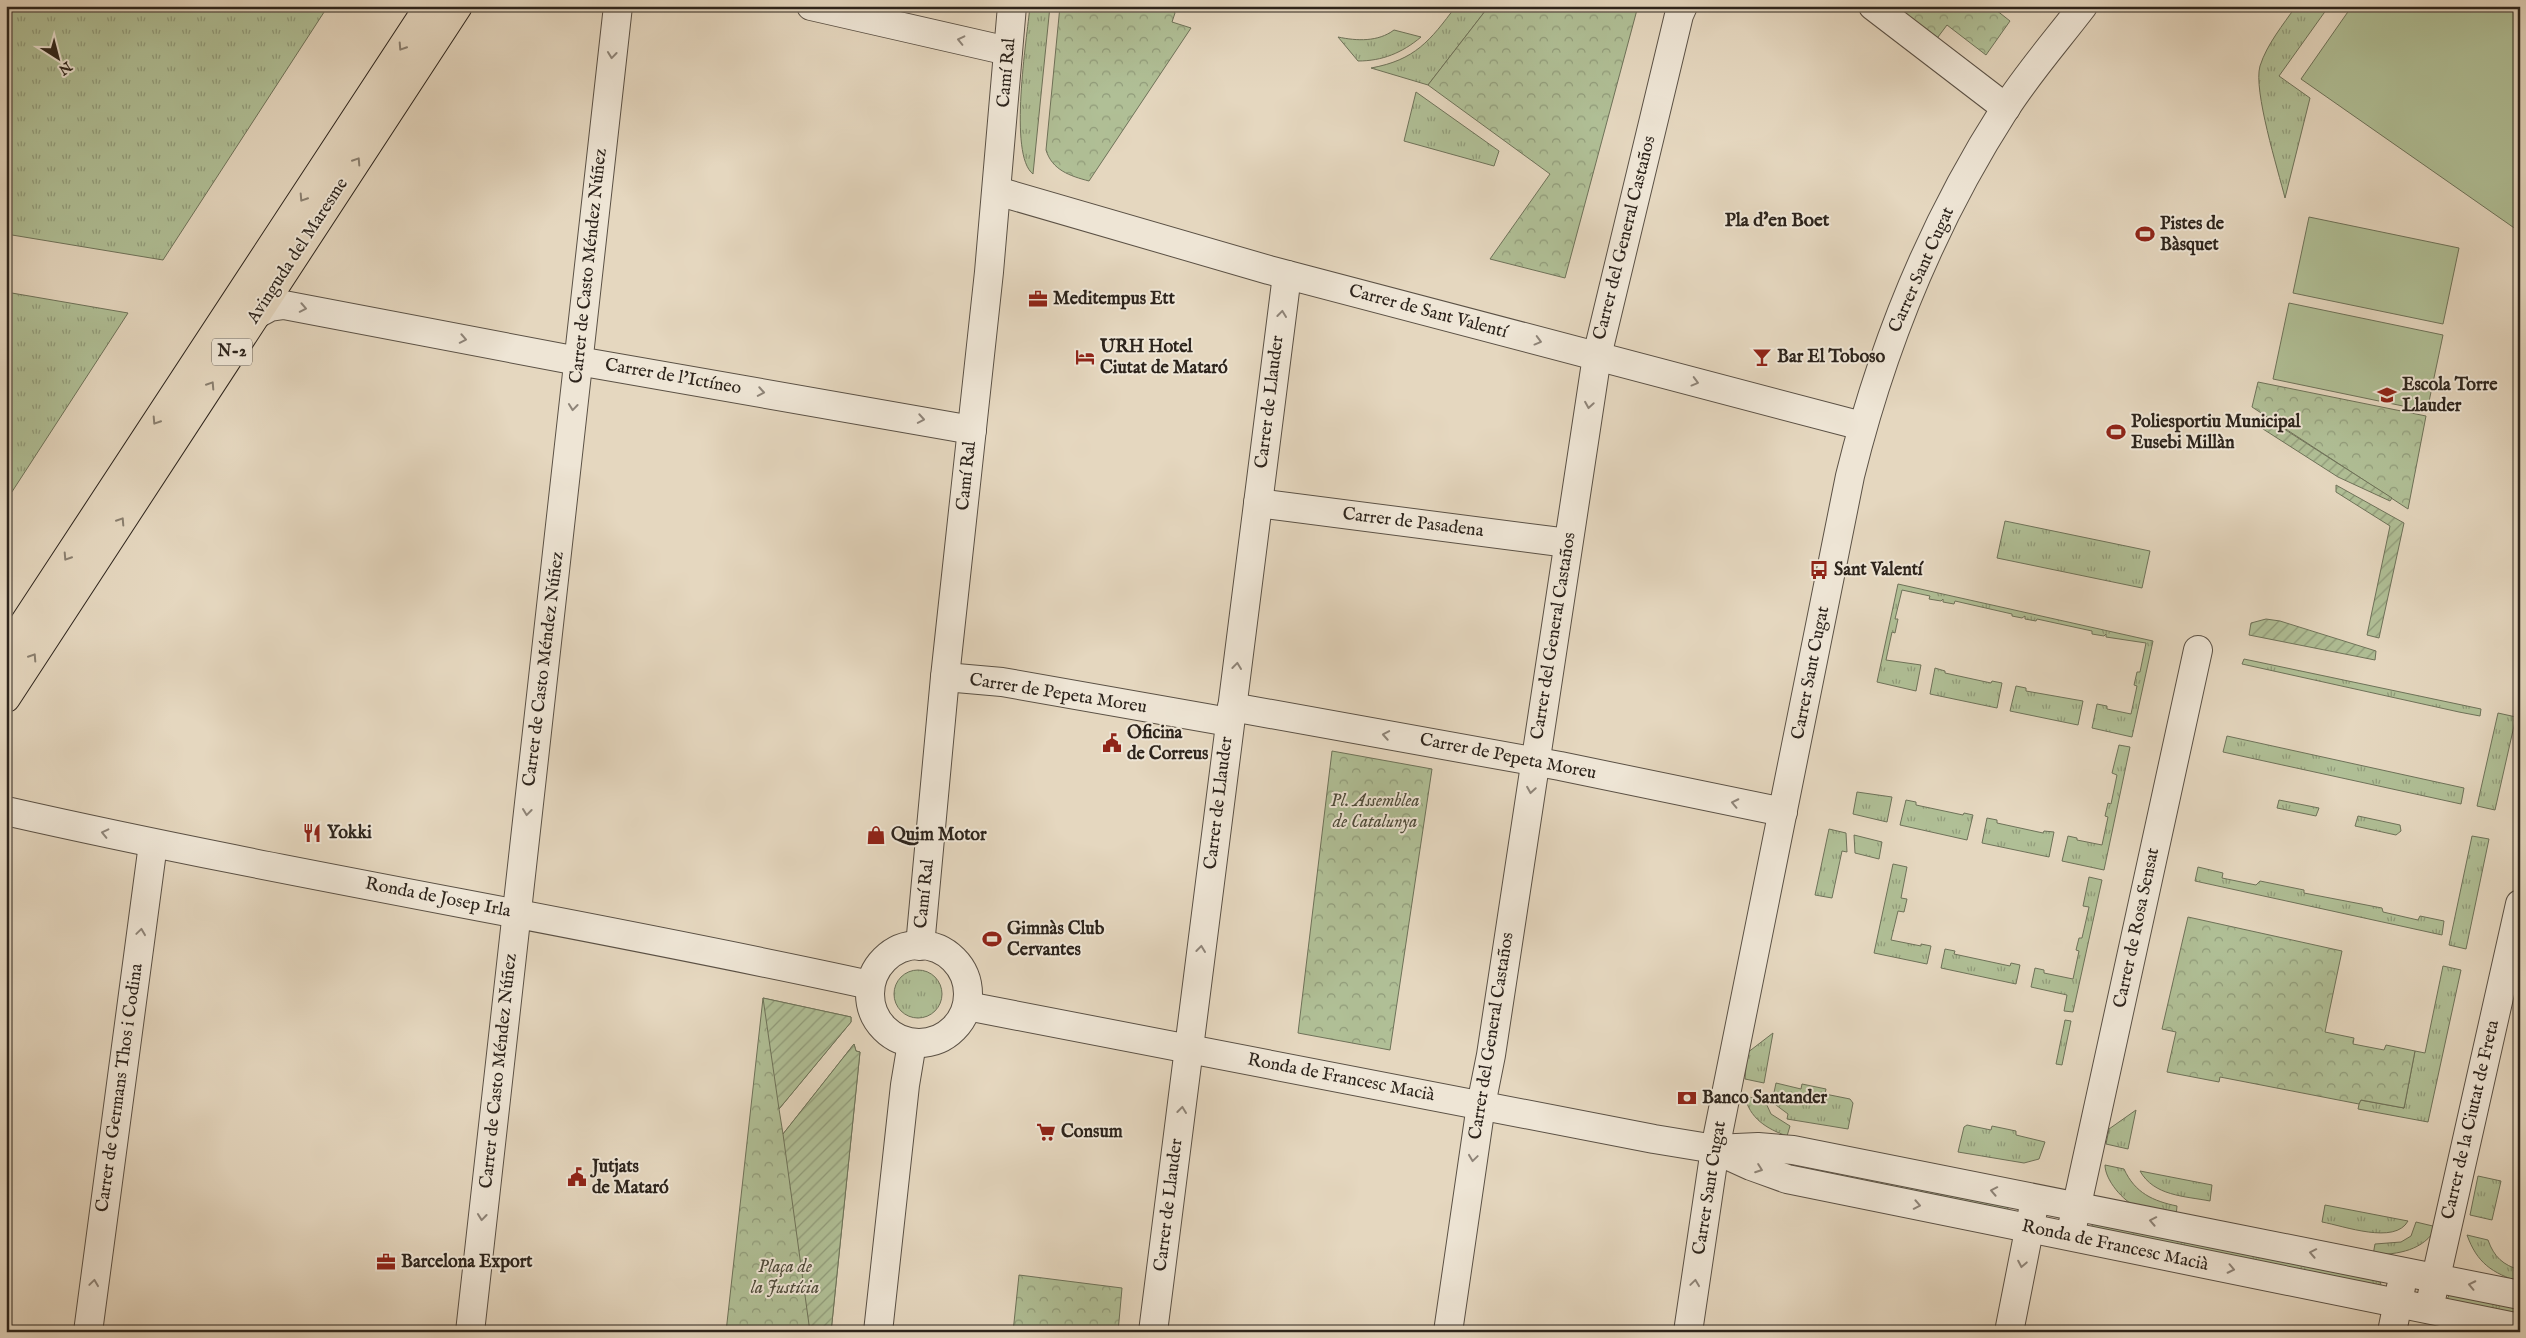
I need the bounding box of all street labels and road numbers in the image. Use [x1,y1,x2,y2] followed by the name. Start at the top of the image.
[993,37,1021,109] street label: Camí Ral
[1588,134,1662,342] street label: Carrer del General Castaños
[565,147,613,385] street label: Carrer de Casto Méndez Núñez
[242,174,354,329] street label: Avinguda del Maresme
[1884,204,1960,336] street label: Carrer Sant Cugat
[1346,280,1511,345] street label: Carrer de Sant Valentí
[1250,334,1290,470] street label: Carrer de Llauder
[212,338,252,366] road number: N-2
[603,354,743,400] street label: Carrer de l'Ictíneo
[952,440,982,512] street label: Camí Ral
[1341,503,1485,543] street label: Carrer de Pasadena
[1526,531,1582,741] street label: Carrer del General Castaños
[518,550,570,788] street label: Carrer de Casto Méndez Núñez
[1787,604,1835,742] street label: Carrer Sant Cugat
[968,669,1148,719] street label: Carrer de Pepeta Moreu
[1418,729,1598,785] street label: Carrer de Pepeta Moreu
[1199,735,1239,871] street label: Carrer de Llauder
[2109,846,2165,1010] street label: Carrer de Rosa Sensat
[910,858,940,930] street label: Camí Ral
[363,873,513,923] street label: Ronda de Josep Irla
[1464,931,1520,1141] street label: Carrer del General Castaños
[475,952,523,1190] street label: Carrer de Casto Méndez Núñez
[91,962,149,1214] street label: Carrer de Germans Thos i Codina
[2437,1018,2505,1222] street label: Carrer de la Ciutat de Freta
[1246,1049,1437,1107] street label: Ronda de Francesc Macià
[1688,1119,1732,1257] street label: Carrer Sant Cugat
[1149,1137,1189,1273] street label: Carrer de Llauder
[2020,1215,2211,1277] street label: Ronda de Francesc Macià

